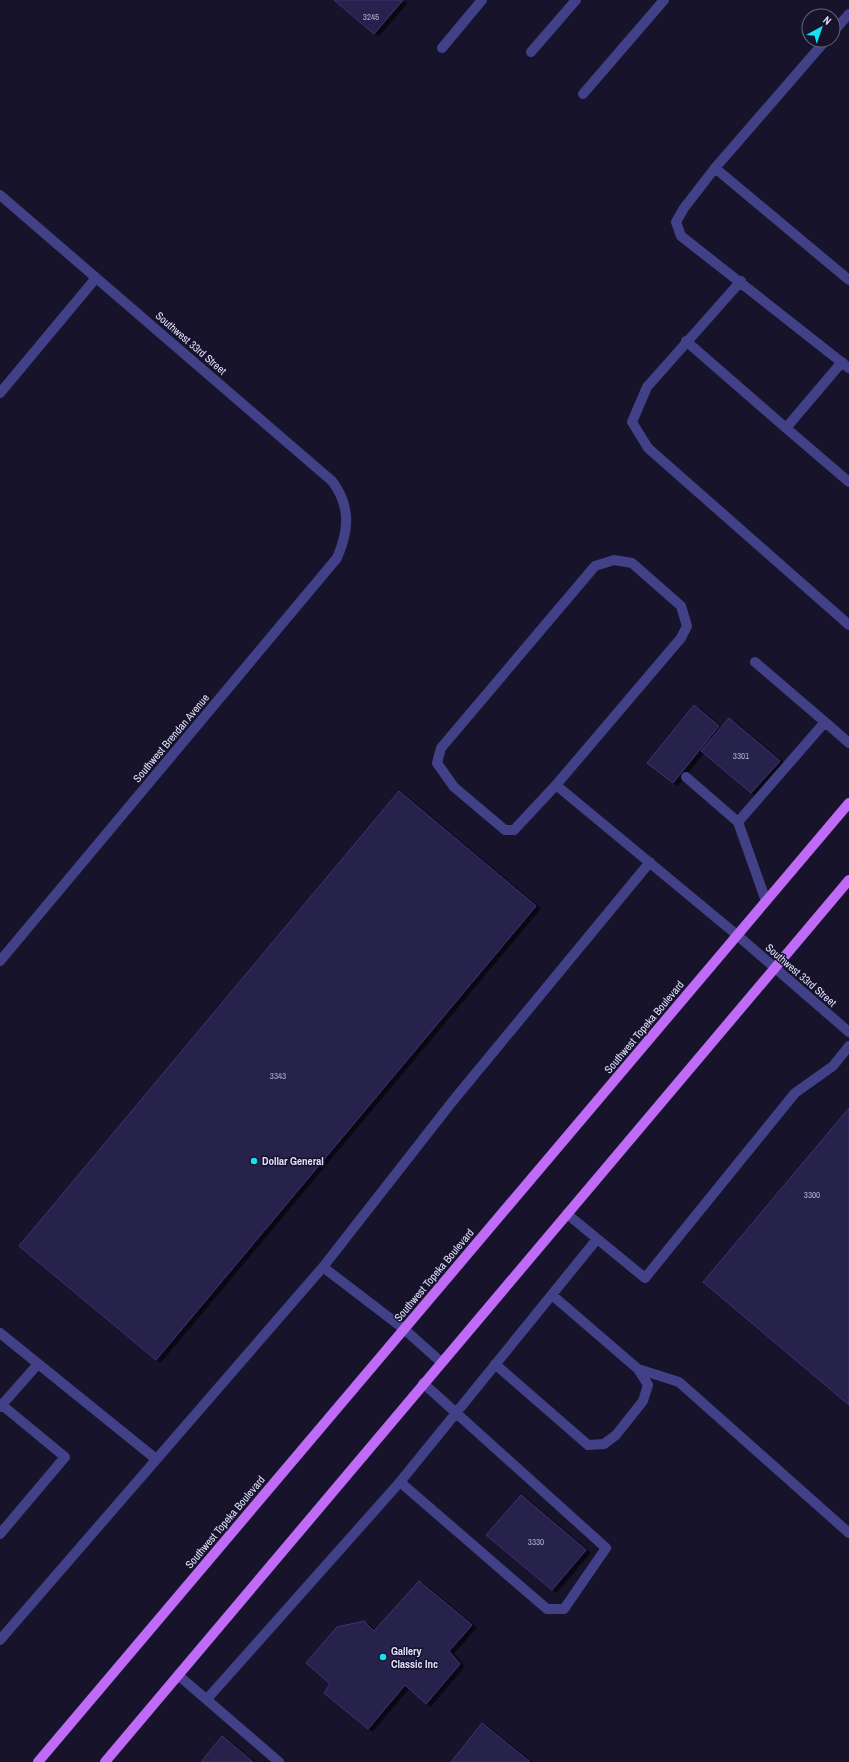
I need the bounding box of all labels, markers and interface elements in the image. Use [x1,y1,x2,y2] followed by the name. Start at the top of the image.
[801,8,841,48] north arrow
[363,11,379,23] house number: 3245
[820,13,834,28] text: N
[153,308,230,378] street label: Southwest 33rd Street
[130,691,212,785] street label: Southwest Brendan Avenue
[733,750,749,762] house number: 3301
[763,940,840,1010] street label: Southwest 33rd Street
[601,978,687,1076] street label: Southwest Topeka Boulevard
[270,1070,286,1082] house number: 3343
[262,1154,324,1168] place label: Dollar General
[249,1156,259,1166] marker: Dollar General
[804,1189,820,1201] house number: 3300
[391,1226,477,1324] street label: Southwest Topeka Boulevard
[182,1473,268,1571] street label: Southwest Topeka Boulevard
[528,1536,544,1548] house number: 3330
[391,1644,438,1671] place label: Gallery Classic Inc
[378,1652,388,1662] marker: Gallery Classic Inc

